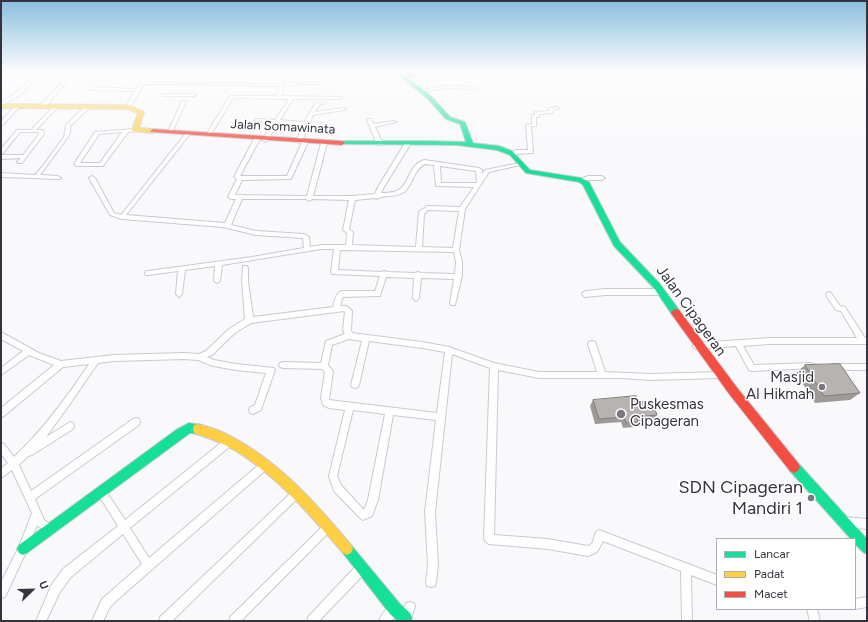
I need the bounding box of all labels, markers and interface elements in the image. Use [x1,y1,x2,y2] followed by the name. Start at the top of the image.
[230,116,336,138] street label: Jalan Somawinata
[652,262,730,360] street label: Jalan Cipageran
[746,369,814,404] place label: Masjid Al Hikmah
[817,382,827,392] marker: Masjid Al Hikmah
[630,396,704,431] place label: Puskesmas Cipageran
[615,408,627,420] marker: Puskesmas Cipageran
[679,477,803,520] place label: SDN Cipageran Mandiri 1
[806,493,816,503] marker: SDN Cipageran Mandiri 1
[716,538,856,610] legend
[754,547,790,561] text: Lancar
[754,567,785,581] text: Padat
[12,570,52,610] north arrow
[36,579,51,591] text: U
[754,587,788,601] text: Macet

